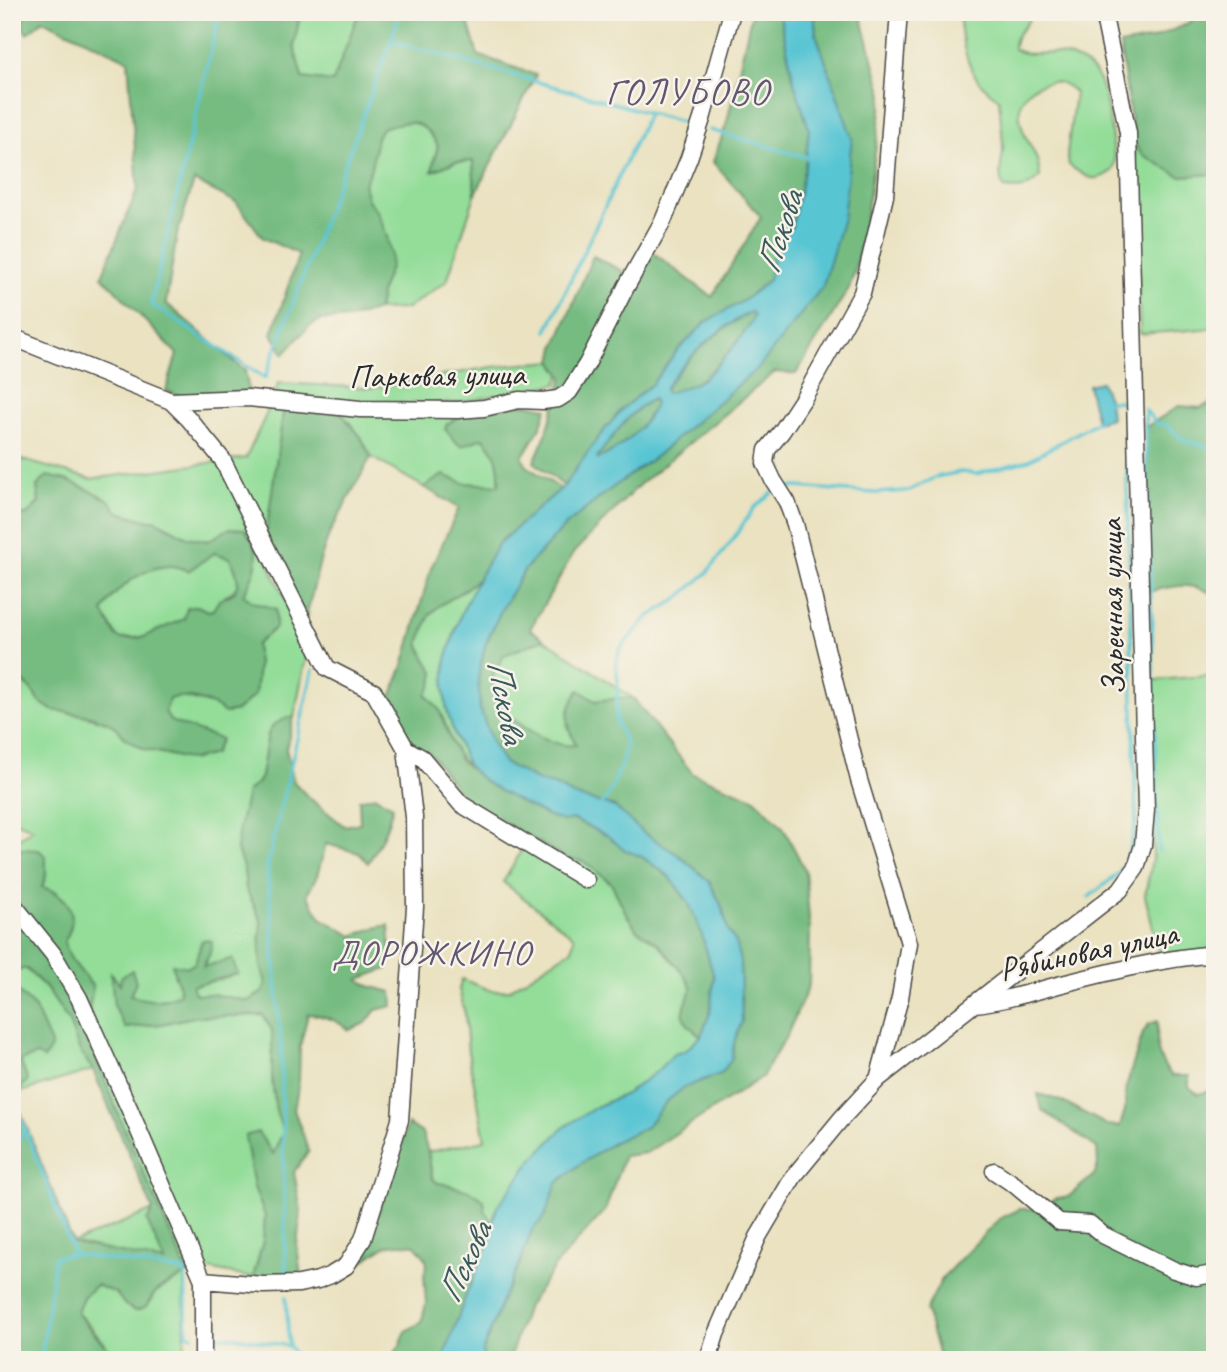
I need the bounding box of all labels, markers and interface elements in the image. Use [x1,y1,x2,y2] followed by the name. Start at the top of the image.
[606,68,772,115] district label: ГОЛУБОВО
[745,183,815,279] water label: Пскова
[349,352,528,398] street label: Парковая улица
[1089,516,1135,696] street label: Заречная улица
[476,656,537,749] water label: Пскова
[995,911,1183,990] street label: Рябиновая улица
[332,930,534,975] district label: ДОРОЖКИНО
[426,1212,504,1310] water label: Пскова

